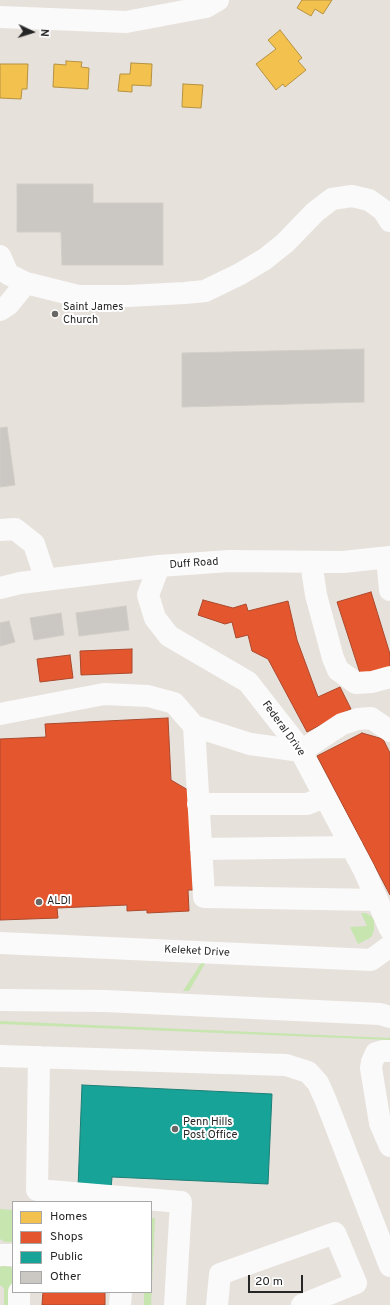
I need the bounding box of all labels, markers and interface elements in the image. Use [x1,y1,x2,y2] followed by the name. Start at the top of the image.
[12,12,52,52] north arrow
[37,28,51,37] text: N
[63,301,123,327] place label: Saint James Church
[50,309,60,319] marker: Saint James Church
[169,556,219,572] street label: Duff Road
[259,699,307,759] street label: Federal Drive
[47,895,71,909] place label: ALDI
[34,897,44,907] marker: ALDI
[164,944,230,960] street label: Keleket Drive
[183,1116,238,1142] place label: Penn Hills Post Office
[170,1124,180,1134] marker: Penn Hills Post Office
[12,1201,152,1293] legend
[50,1209,87,1225] text: Homes
[50,1229,83,1245] text: Shops
[50,1249,83,1265] text: Public
[250,1267,305,1293] scale bar
[50,1269,81,1285] text: Other
[255,1274,283,1290] text: 20 m

